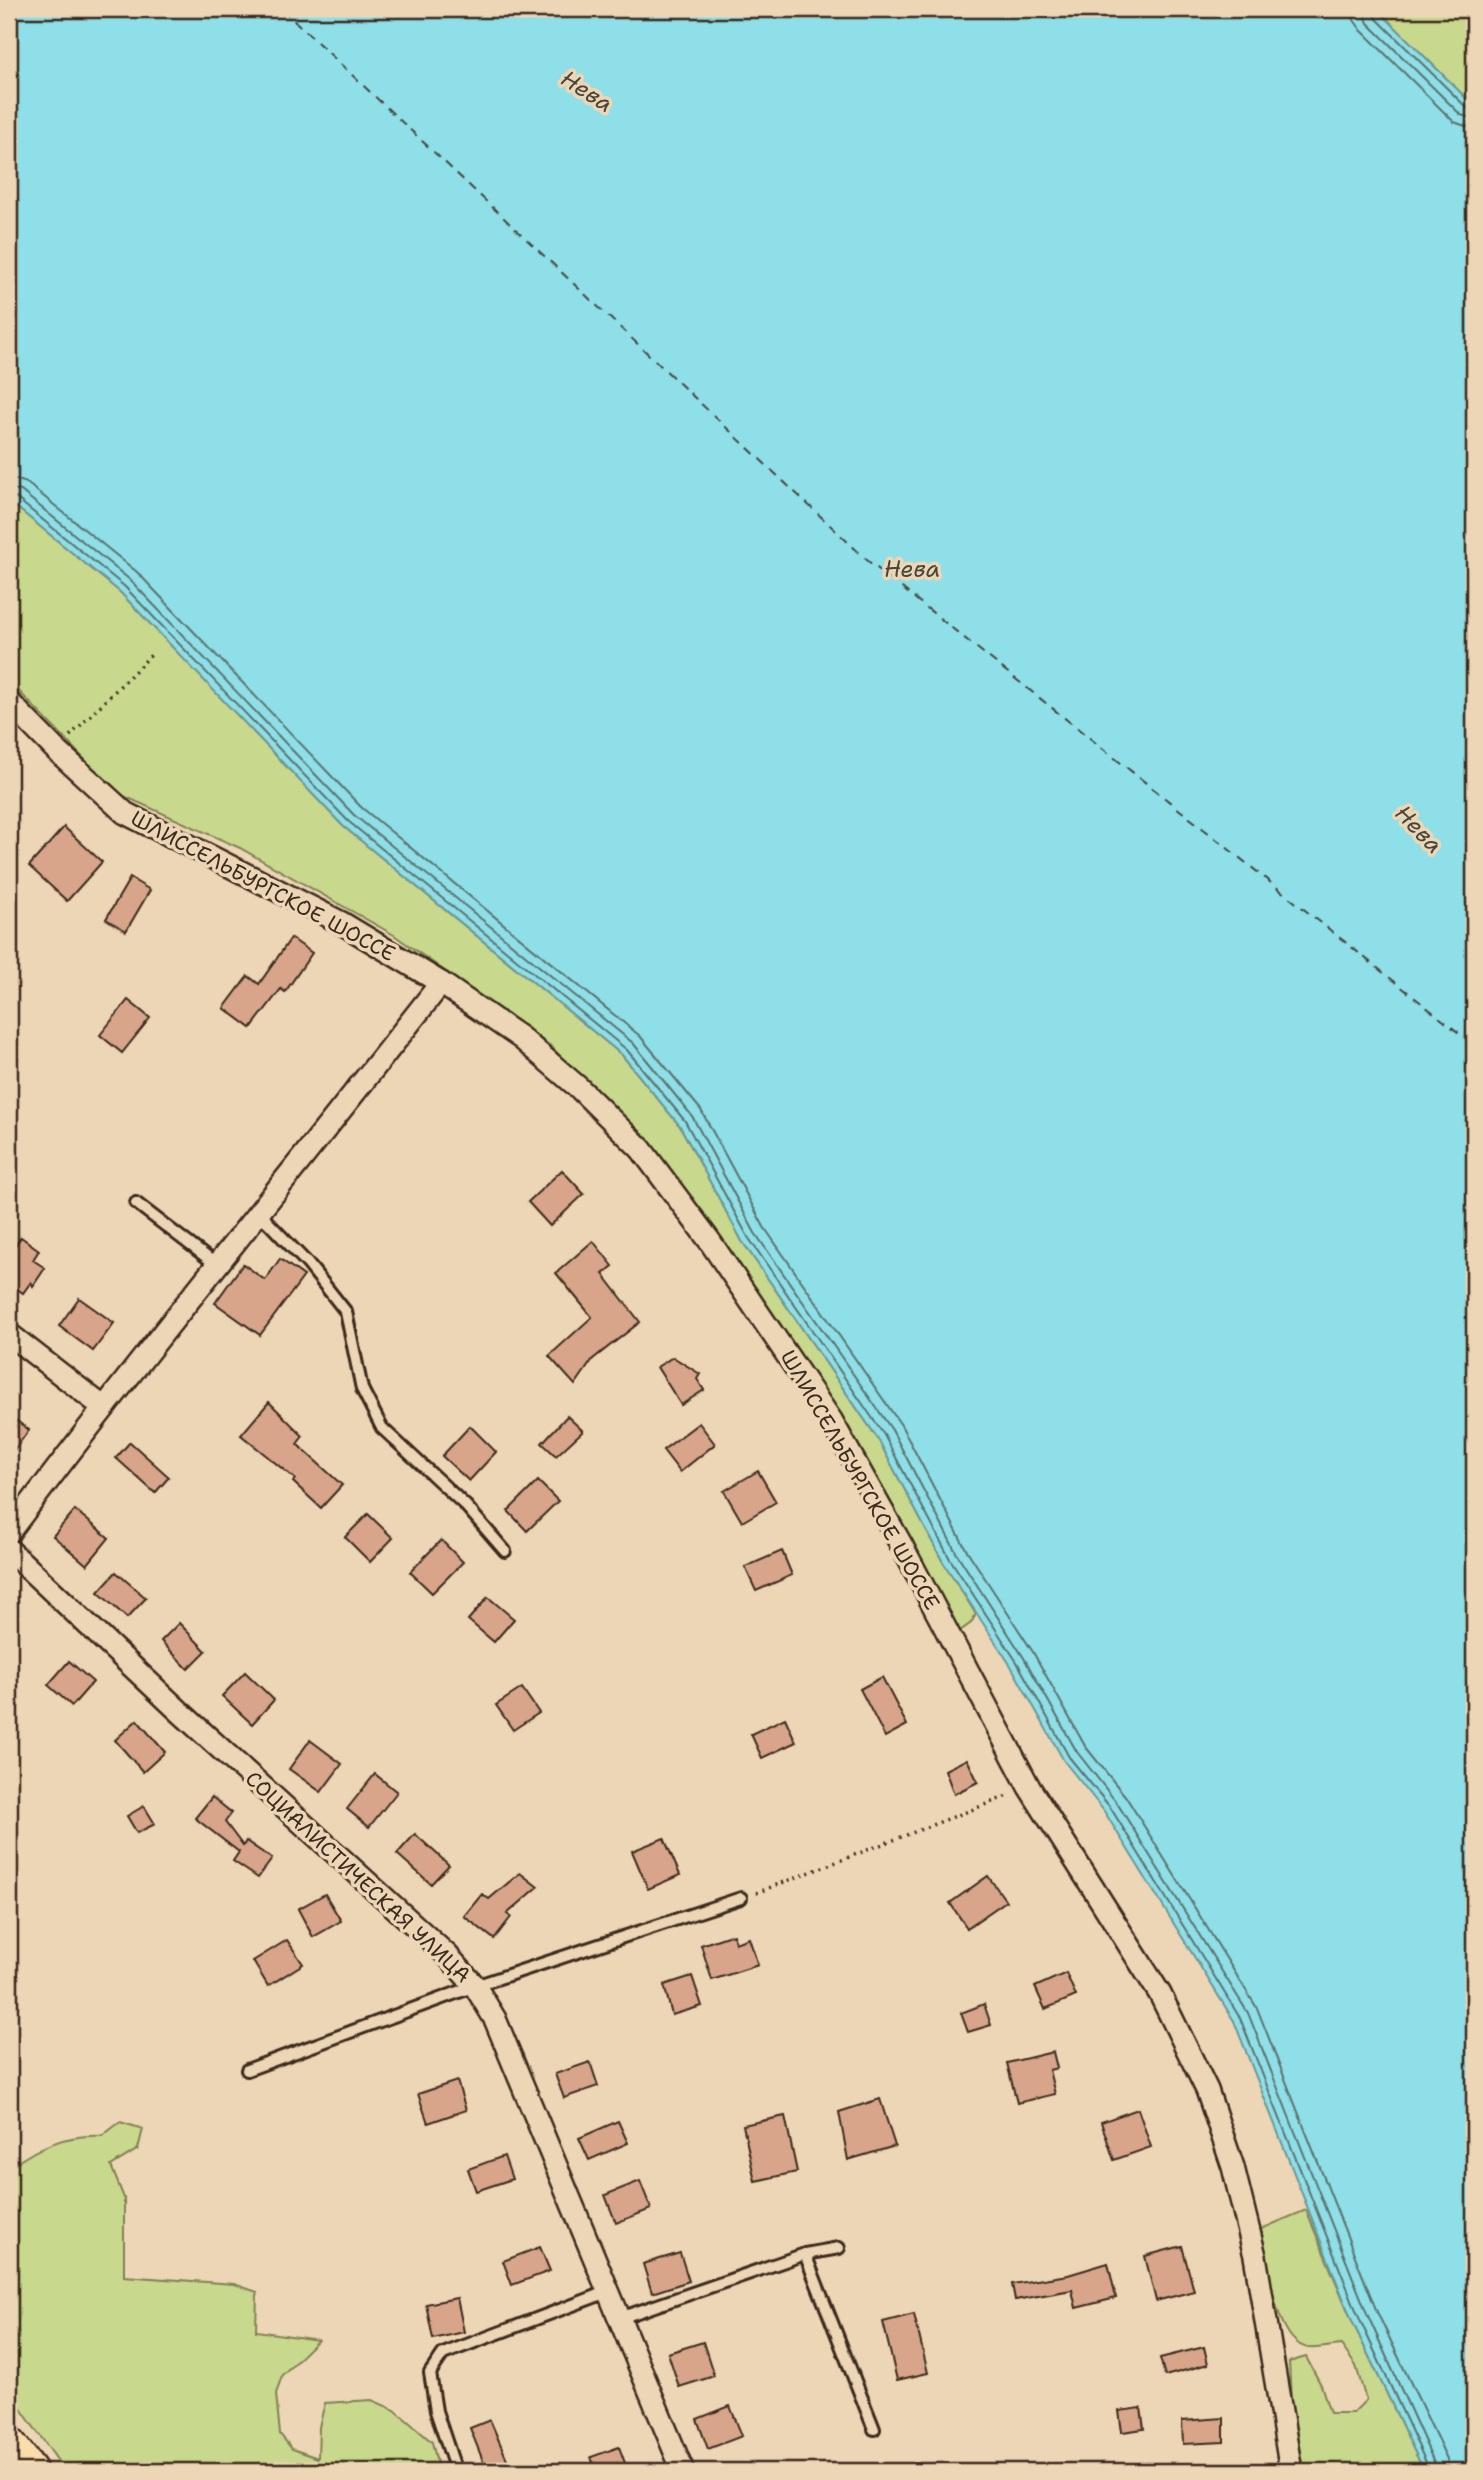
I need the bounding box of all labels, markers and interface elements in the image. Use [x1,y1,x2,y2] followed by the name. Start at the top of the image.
[555,63,619,119] water label: Нева
[884,554,940,584] water label: Нева
[1389,798,1449,860] water label: Нева
[126,804,400,968] street label: ШЛИССЕЛЬБУРГСКОЕ ШОССЕ
[774,1345,946,1615] street label: ШЛИССЕЛЬБУРГСКОЕ ШОССЕ
[239,1765,477,1989] street label: СОЦИАЛИСТИЧЕСКАЯ УЛИЦА

